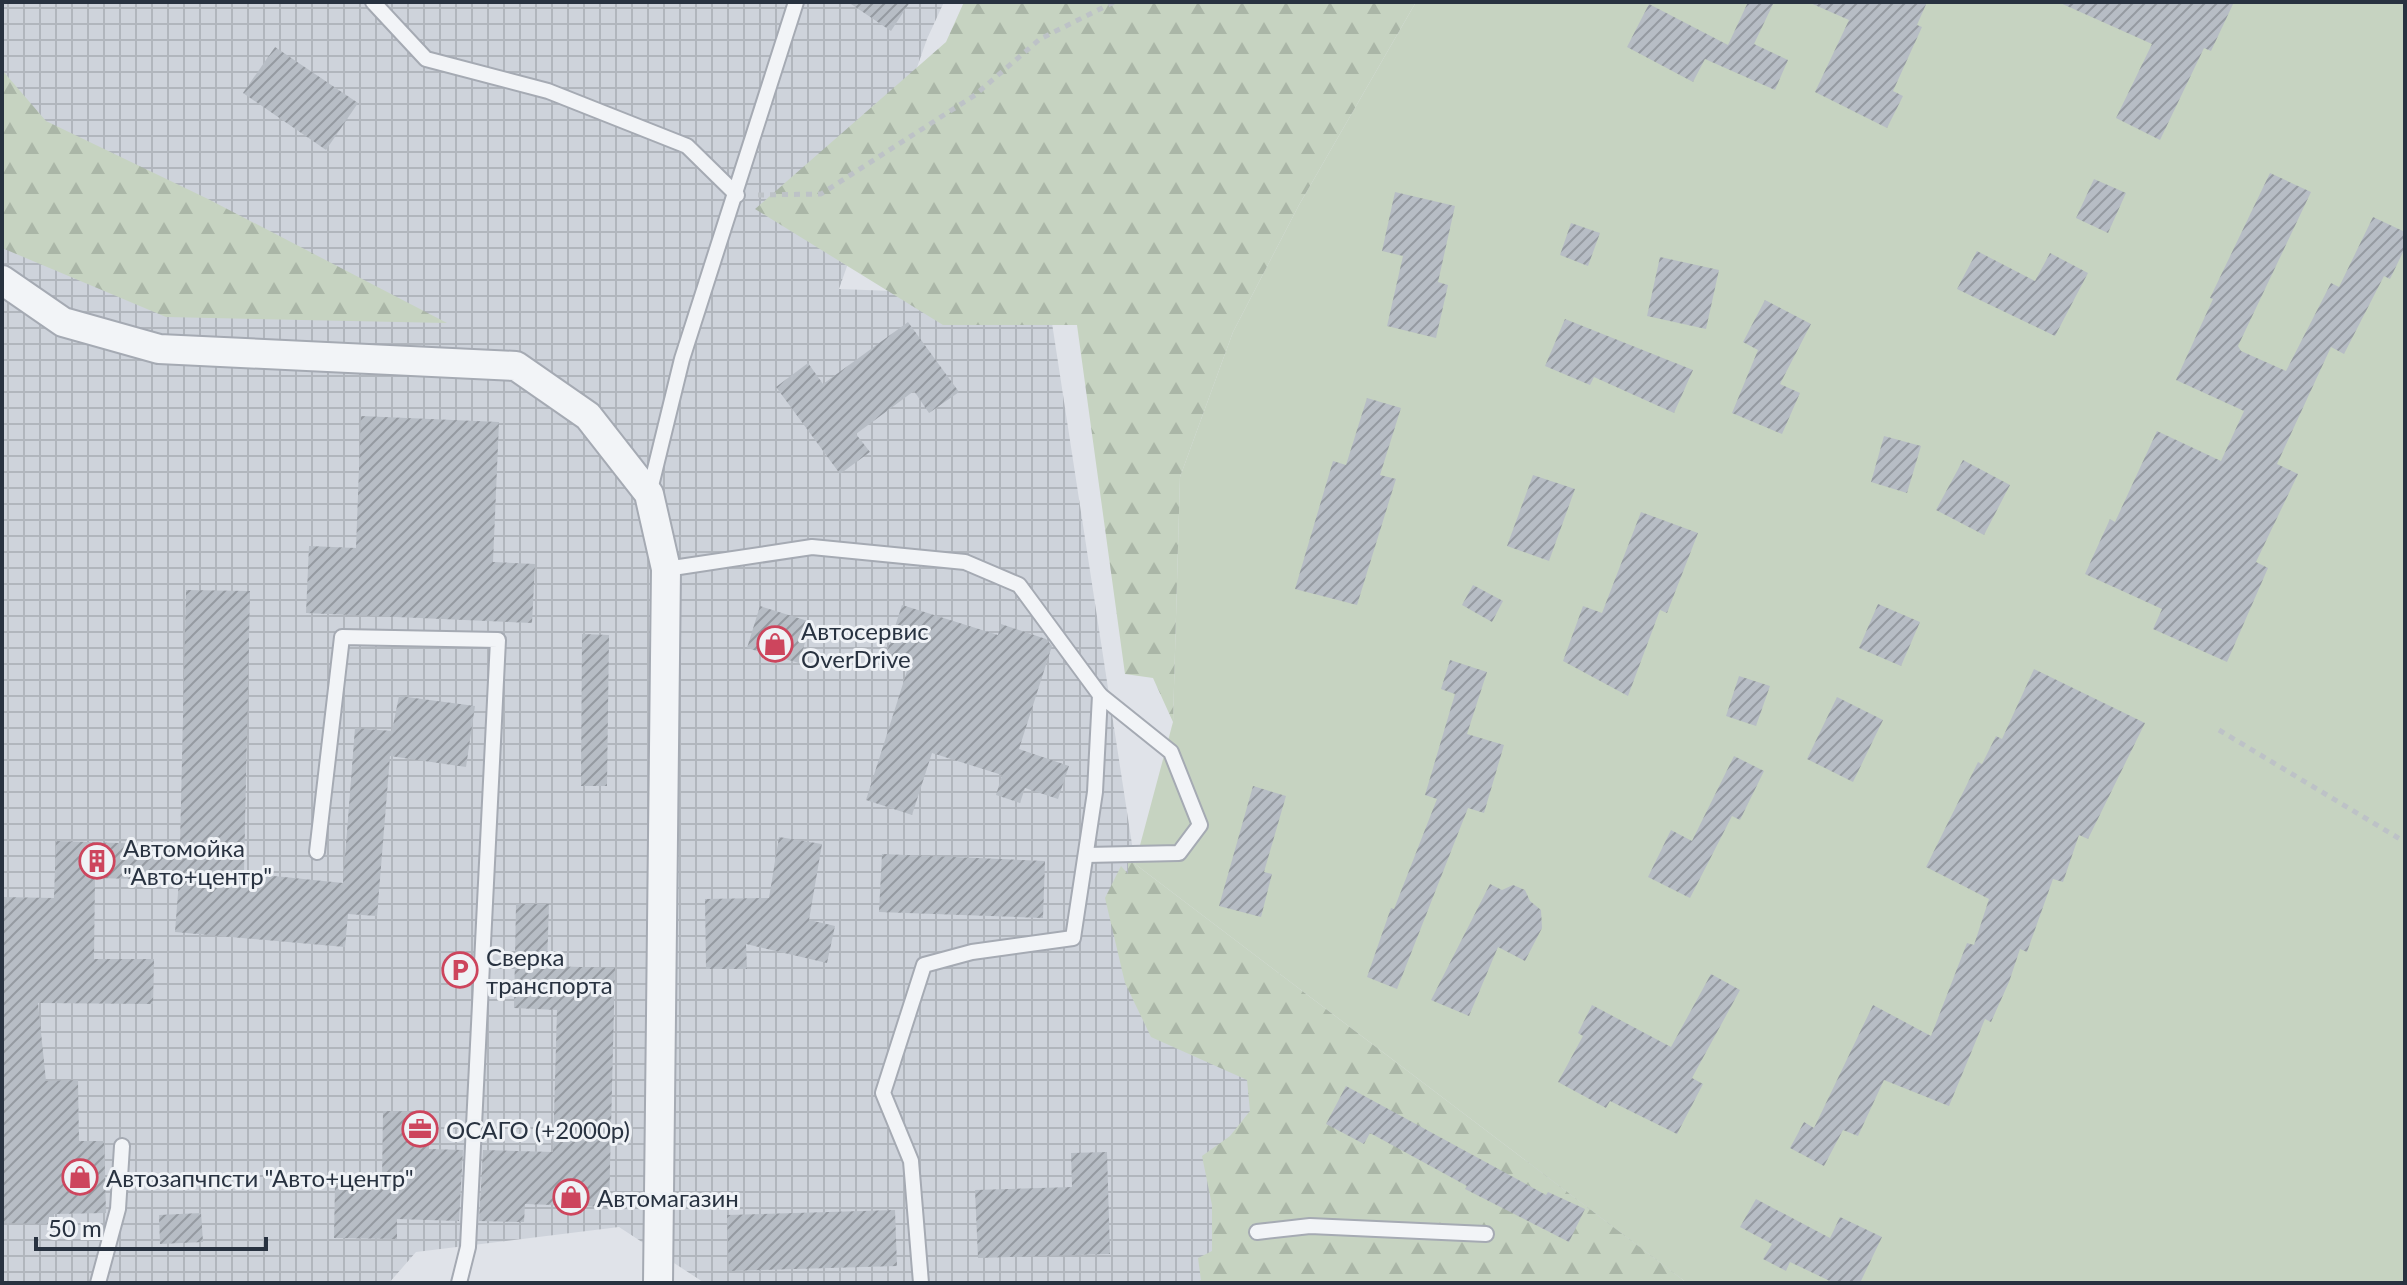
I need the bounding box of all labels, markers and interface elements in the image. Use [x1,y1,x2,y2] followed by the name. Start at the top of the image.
[801,616,929,673] place label: Автосервис OverDrive
[756,625,794,663] shop icon: Автосервис OverDrive
[123,833,272,890] place label: Автомойка "Авто+центр"
[78,842,116,880] building icon: Автомойка "Авто+центр"
[486,942,613,999] place label: Сверка транспорта
[441,951,479,989] parking icon: Сверка транспорта
[401,1110,439,1148] office icon: ОСАГО (+2000р)
[446,1115,630,1144] place label: ОСАГО (+2000р)
[61,1158,99,1196] shop icon: Автозапчпсти "Авто+центр"
[106,1163,414,1192] place label: Автозапчпсти "Авто+центр"
[552,1178,590,1216] shop icon: Автомагазин
[597,1183,739,1212] place label: Автомагазин
[36,1201,266,1251] scale bar
[48,1213,102,1242] text: 50 m

